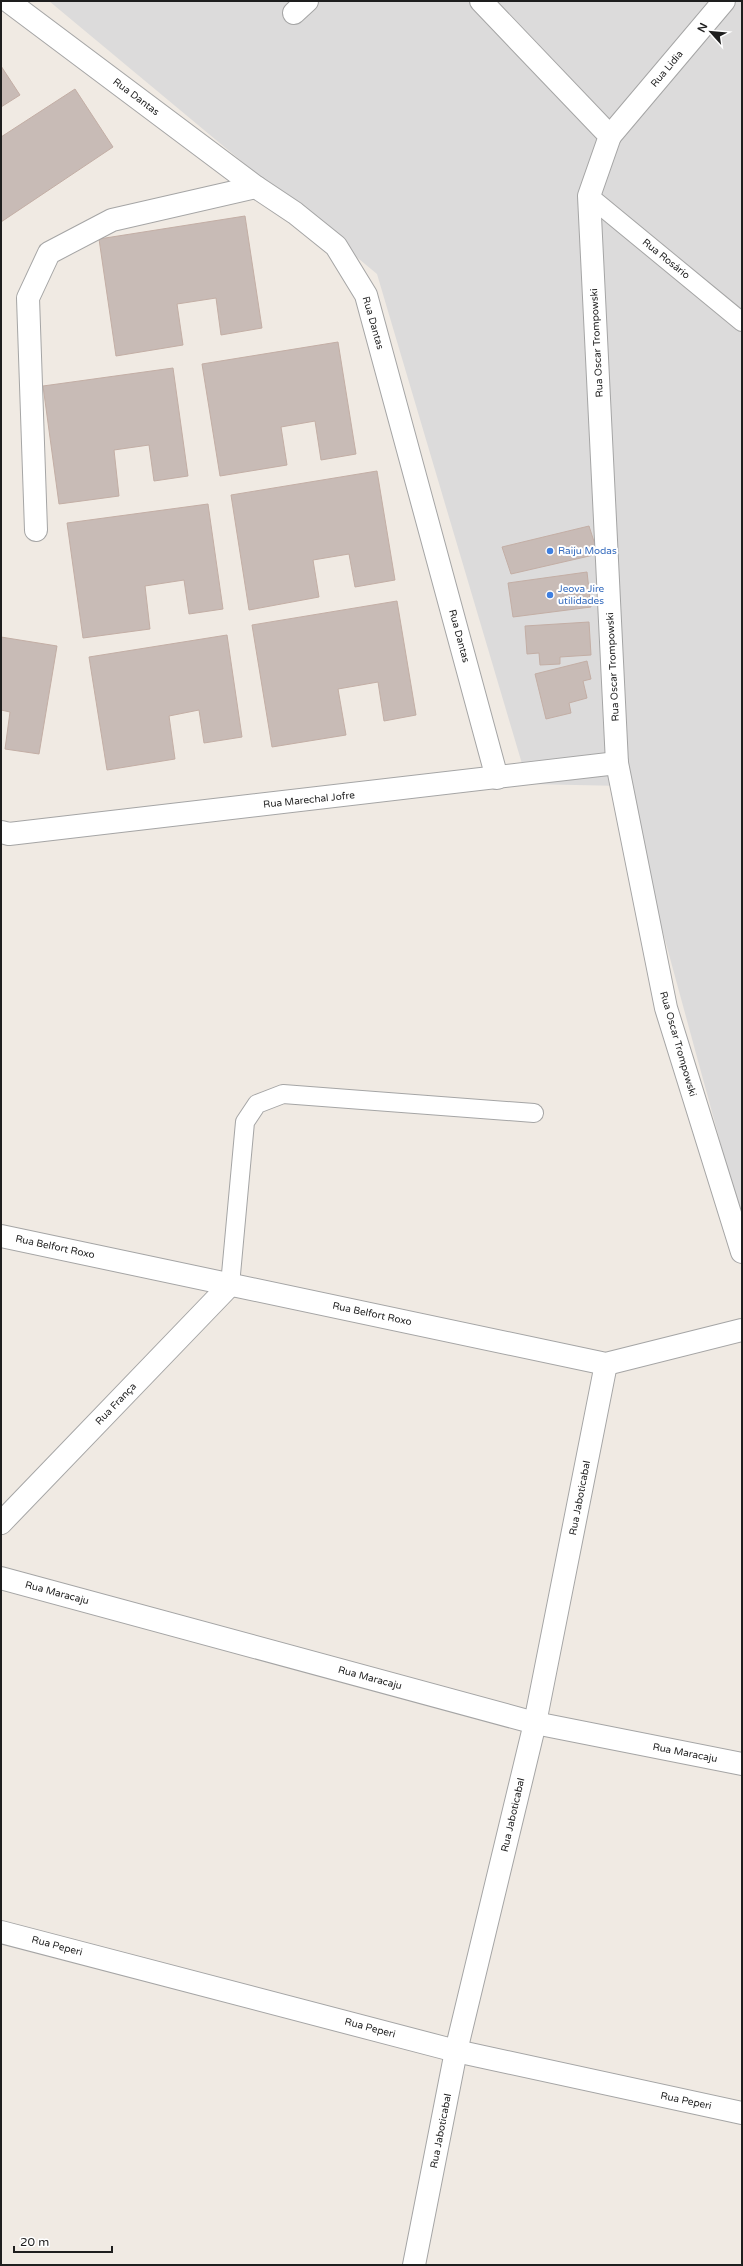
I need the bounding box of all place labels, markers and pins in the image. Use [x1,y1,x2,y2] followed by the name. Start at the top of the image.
[558,545,617,557] place label: Raiju Modas
[545,546,555,556] marker: Raiju Modas
[558,583,605,607] place label: Jeova Jire utilidades
[545,590,555,600] marker: Jeova Jire utilidades

